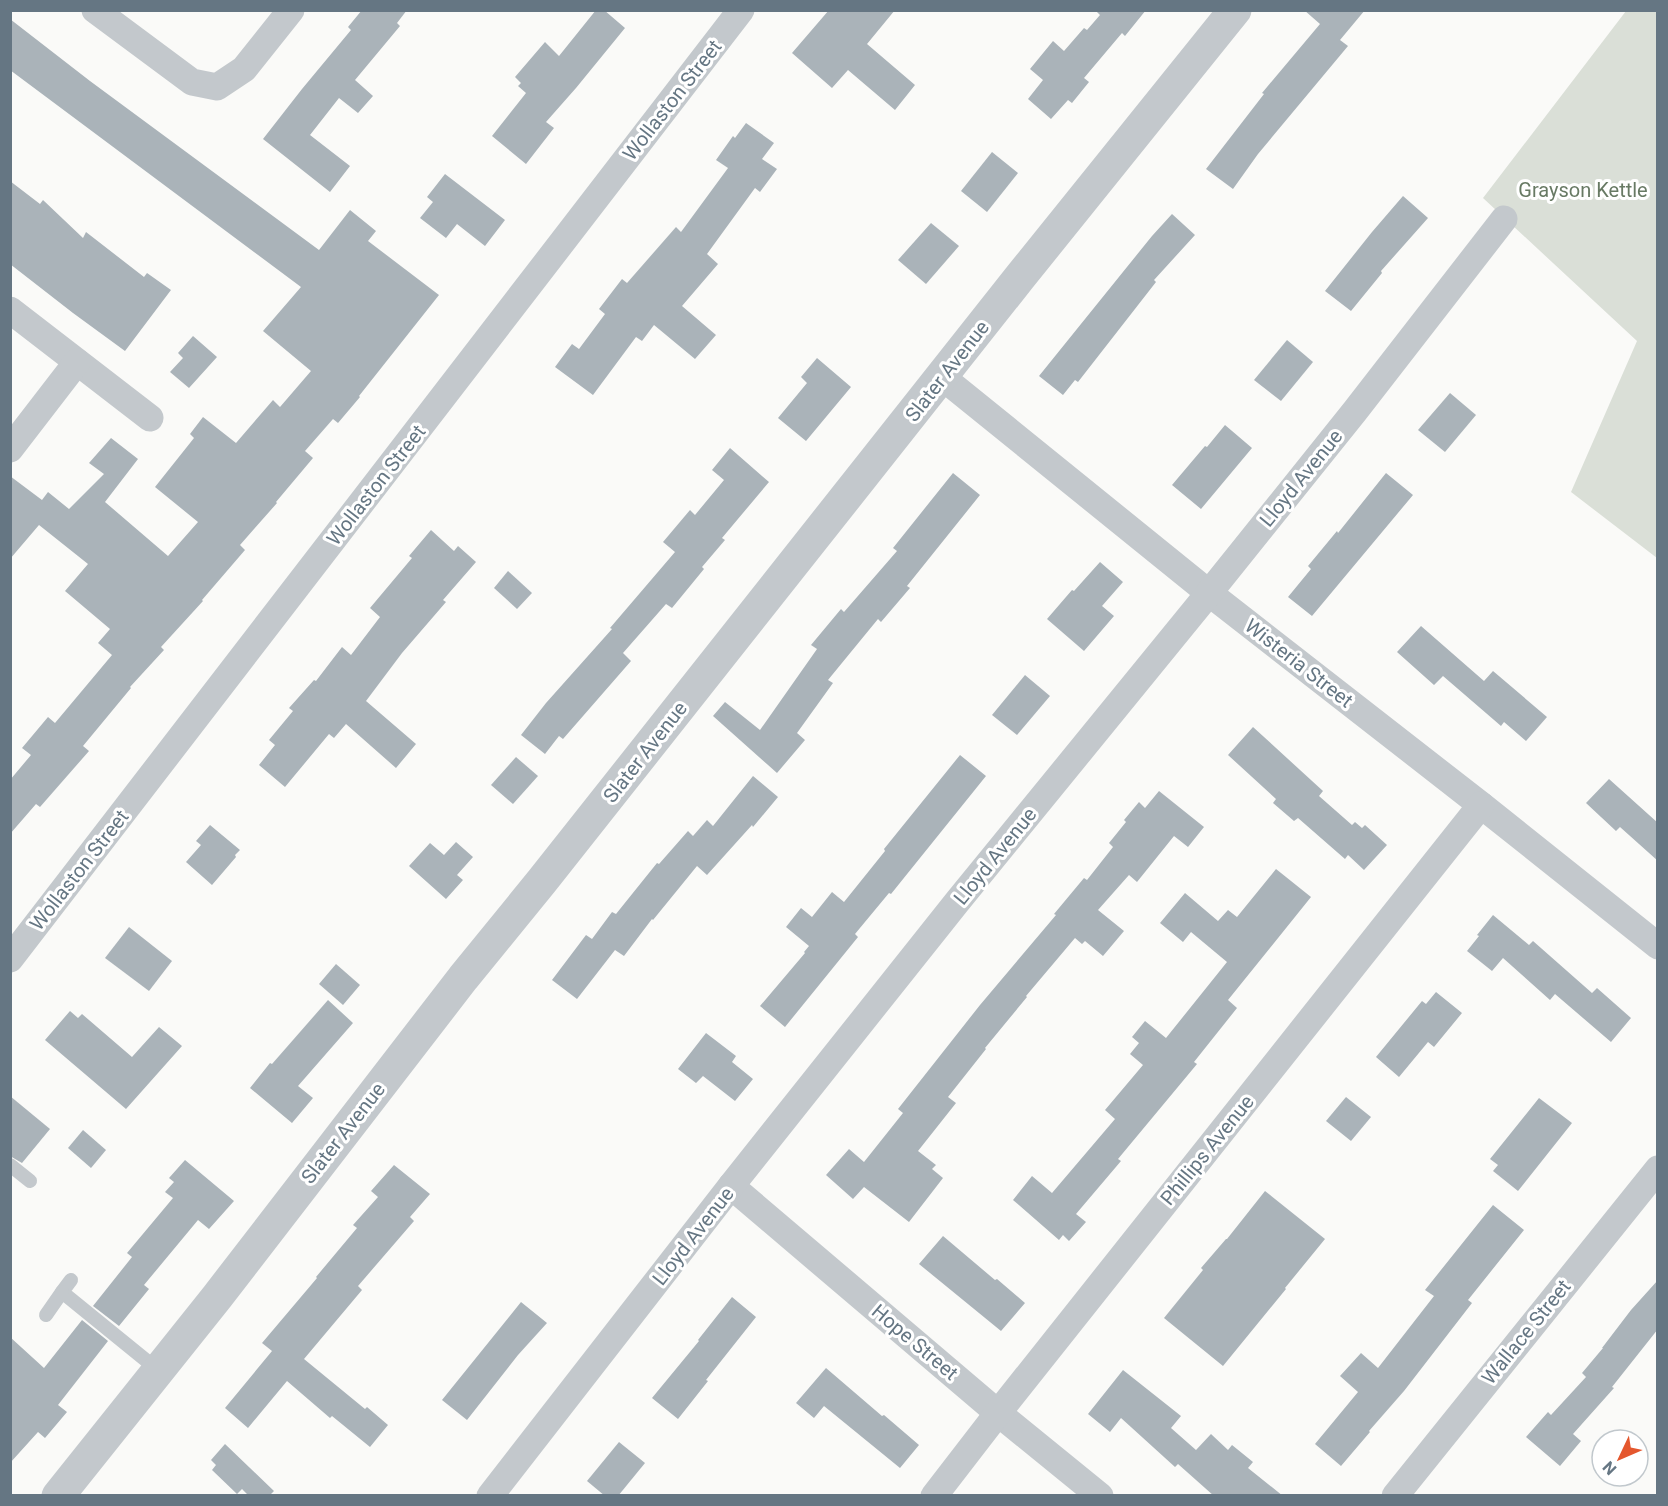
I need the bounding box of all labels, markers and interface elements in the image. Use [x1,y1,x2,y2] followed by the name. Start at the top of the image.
[618,35,726,165] street label: Wollaston Street
[1518,178,1648,202] park label: Grayson Kettle
[900,316,994,426] street label: Slater Avenue
[322,420,430,550] street label: Wollaston Street
[1255,425,1347,531] street label: Lloyd Avenue
[1240,613,1358,713] street label: Wisteria Street
[598,697,692,807] street label: Slater Avenue
[949,803,1041,909] street label: Lloyd Avenue
[25,805,133,935] street label: Wollaston Street
[296,1078,390,1188] street label: Slater Avenue
[1155,1090,1259,1210] street label: Phillips Avenue
[647,1182,739,1290] street label: Lloyd Avenue
[1476,1275,1576,1389] street label: Wallace Street
[867,1299,963,1385] street label: Hope Street
[1590,1428,1650,1488] north arrow
[1599,1457,1620,1479] text: N

